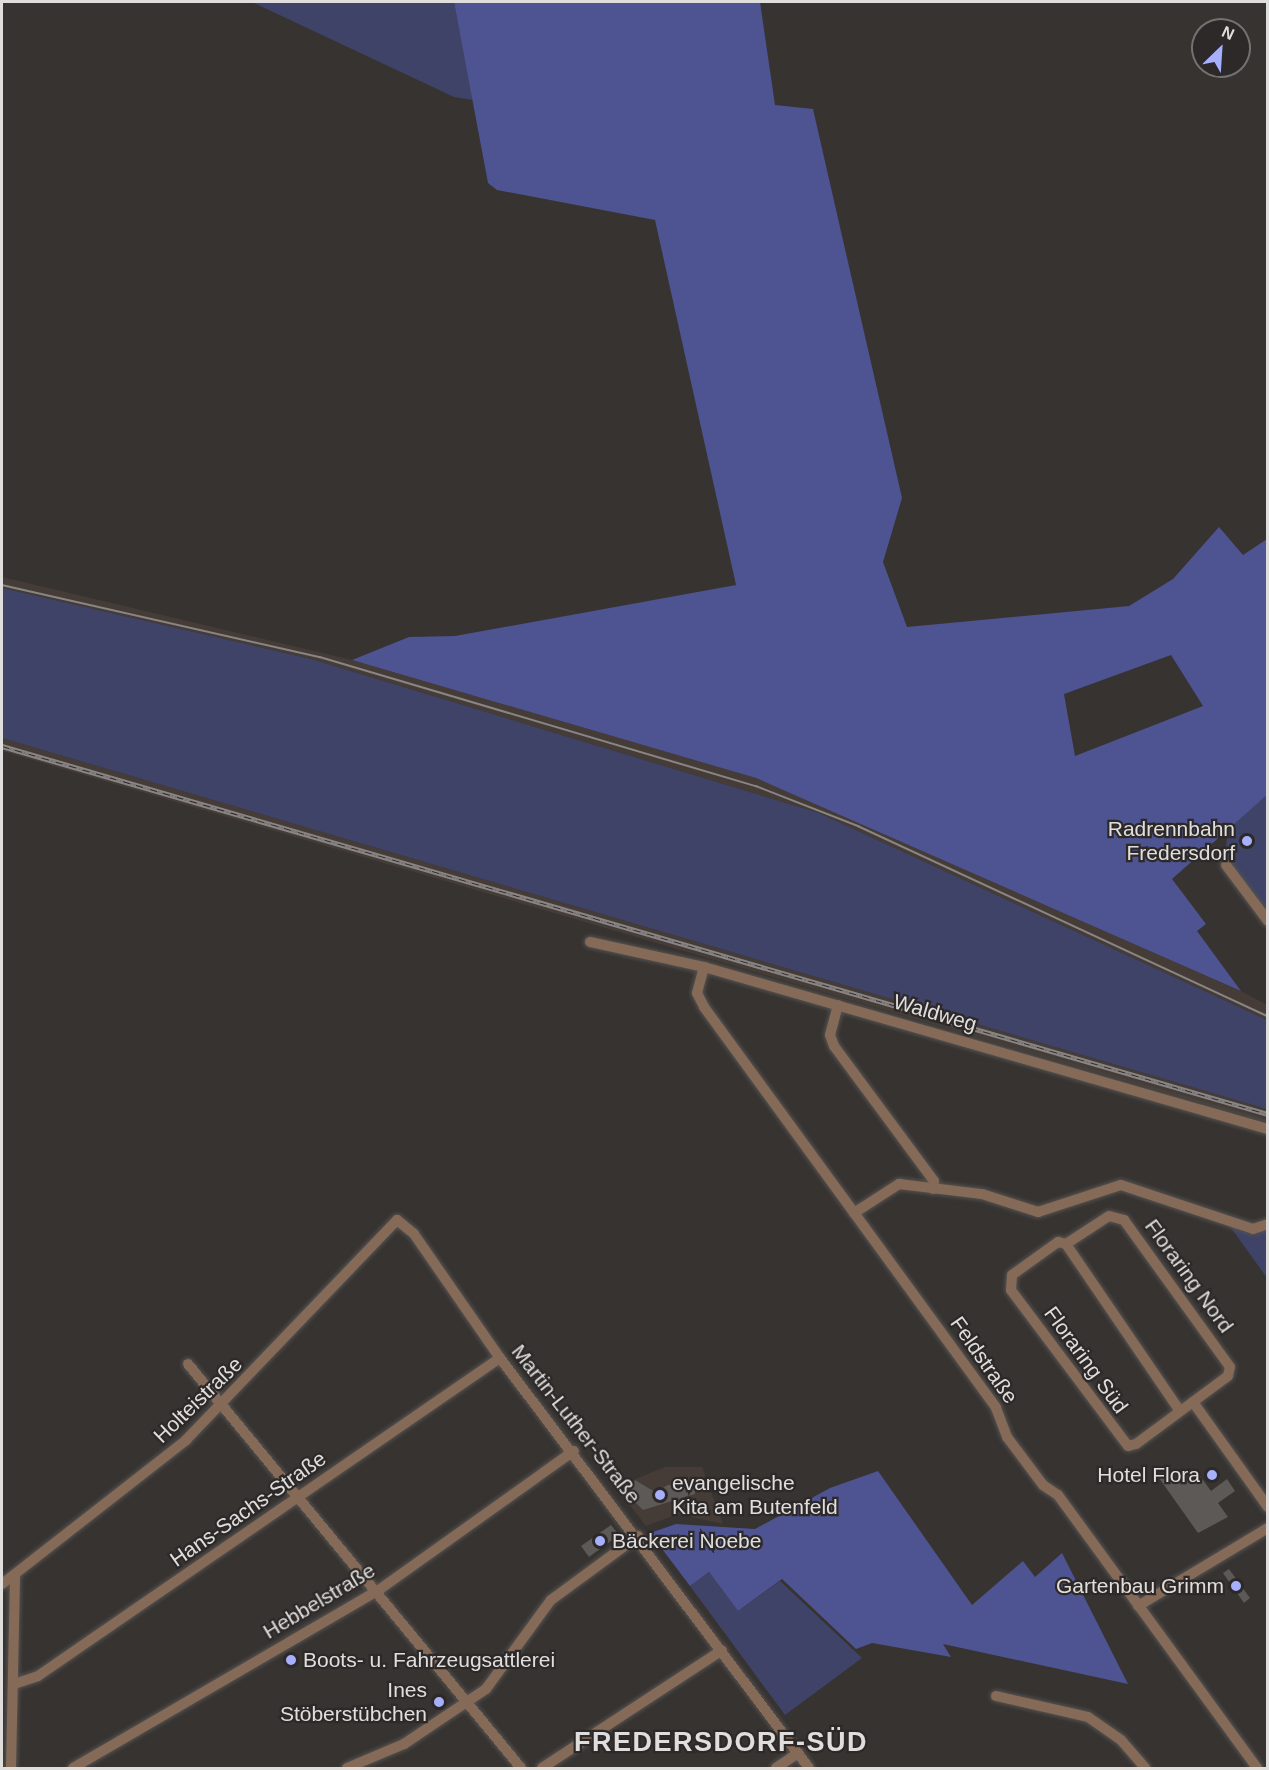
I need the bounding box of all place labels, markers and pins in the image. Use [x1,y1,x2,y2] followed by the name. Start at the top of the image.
[1108,816,1235,866] place label: Radrennbahn Fredersdorf
[1240,834,1254,848] marker: Radrennbahn Fredersdorf
[1097,1462,1200,1488] place label: Hotel Flora
[1205,1468,1219,1482] marker: Hotel Flora
[672,1470,838,1520] place label: evangelische Kita am Butenfeld
[653,1488,667,1502] marker: evangelische Kita am Butenfeld
[612,1528,761,1554] place label: Bäckerei Noebe
[593,1534,607,1548] marker: Bäckerei Noebe
[1056,1573,1224,1599] place label: Gartenbau Grimm
[1229,1579,1243,1593] marker: Gartenbau Grimm
[303,1647,555,1673] place label: Boots- u. Fahrzeugsattlerei
[284,1653,298,1667] marker: Boots- u. Fahrzeugsattlerei
[280,1677,427,1727] place label: Ines Stöberstübchen
[432,1695,446,1709] marker: Ines Stöberstübchen

